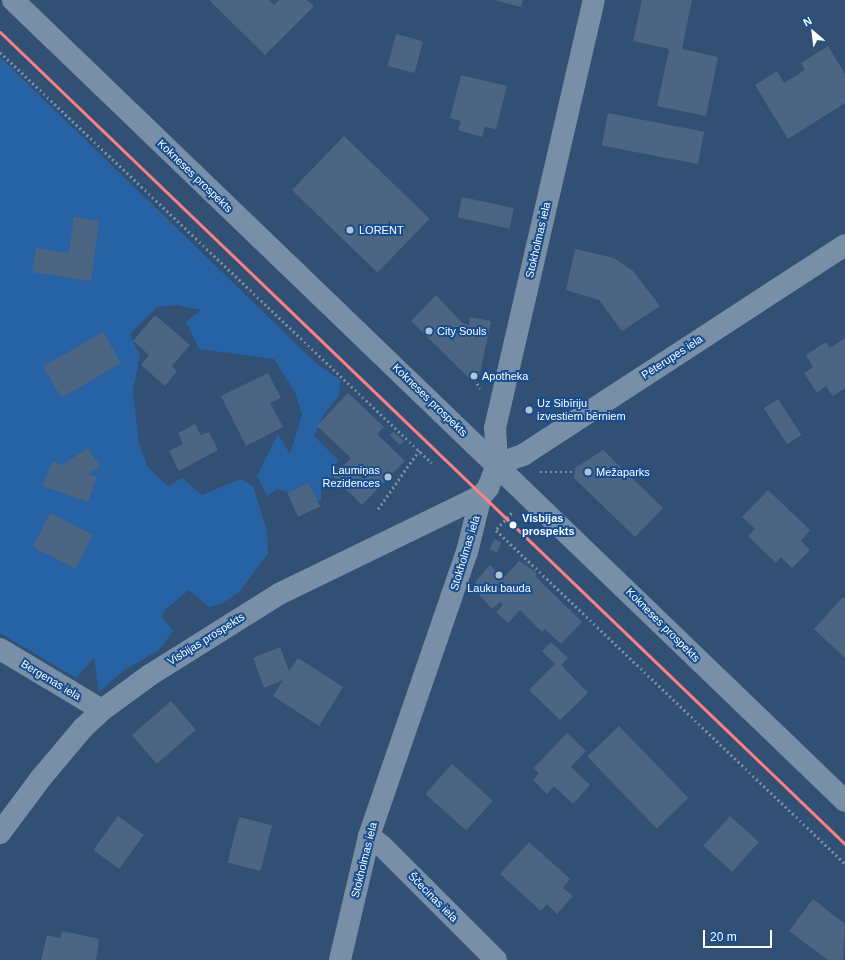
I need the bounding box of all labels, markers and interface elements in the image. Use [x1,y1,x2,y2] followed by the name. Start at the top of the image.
[793,12,833,52] north arrow
[801,14,814,29] text: N
[155,137,235,215] street label: Kokneses prospekts
[523,201,553,279] street label: Stokholmas iela
[359,223,404,237] place label: LORENT
[344,224,356,236] marker: LORENT
[437,324,487,338] place label: City Souls
[424,326,434,336] marker: City Souls
[639,332,705,382] street label: Pēterupes iela
[390,361,470,439] street label: Kokneses prospekts
[482,369,528,383] place label: Apotheka
[469,371,479,381] marker: Apotheka
[537,397,626,423] place label: Uz Sibīriju izvestiem bērniem
[524,405,534,415] marker: Uz Sibīriju izvestiem bērniem
[323,464,380,490] place label: Laumiņas Rezidences
[596,465,650,479] place label: Mežaparks
[583,467,593,477] marker: Mežaparks
[383,472,393,482] marker: Laumiņas Rezidences
[522,512,575,538] place label: Visbijas prospekts
[447,514,483,592] street label: Stokholmas iela
[507,519,519,531] marker: Visbijas prospekts
[494,570,504,580] marker: Lauku bauda
[467,581,531,595] place label: Lauku bauda
[623,585,703,665] street label: Kokneses prospekts
[165,610,247,668] street label: Visbijas prospekts
[19,657,83,703] street label: Bergenas iela
[348,821,380,899] street label: Stokholmas iela
[405,869,461,925] street label: Ščecinas iela
[705,922,774,948] scale bar
[710,930,737,944] text: 20 m

